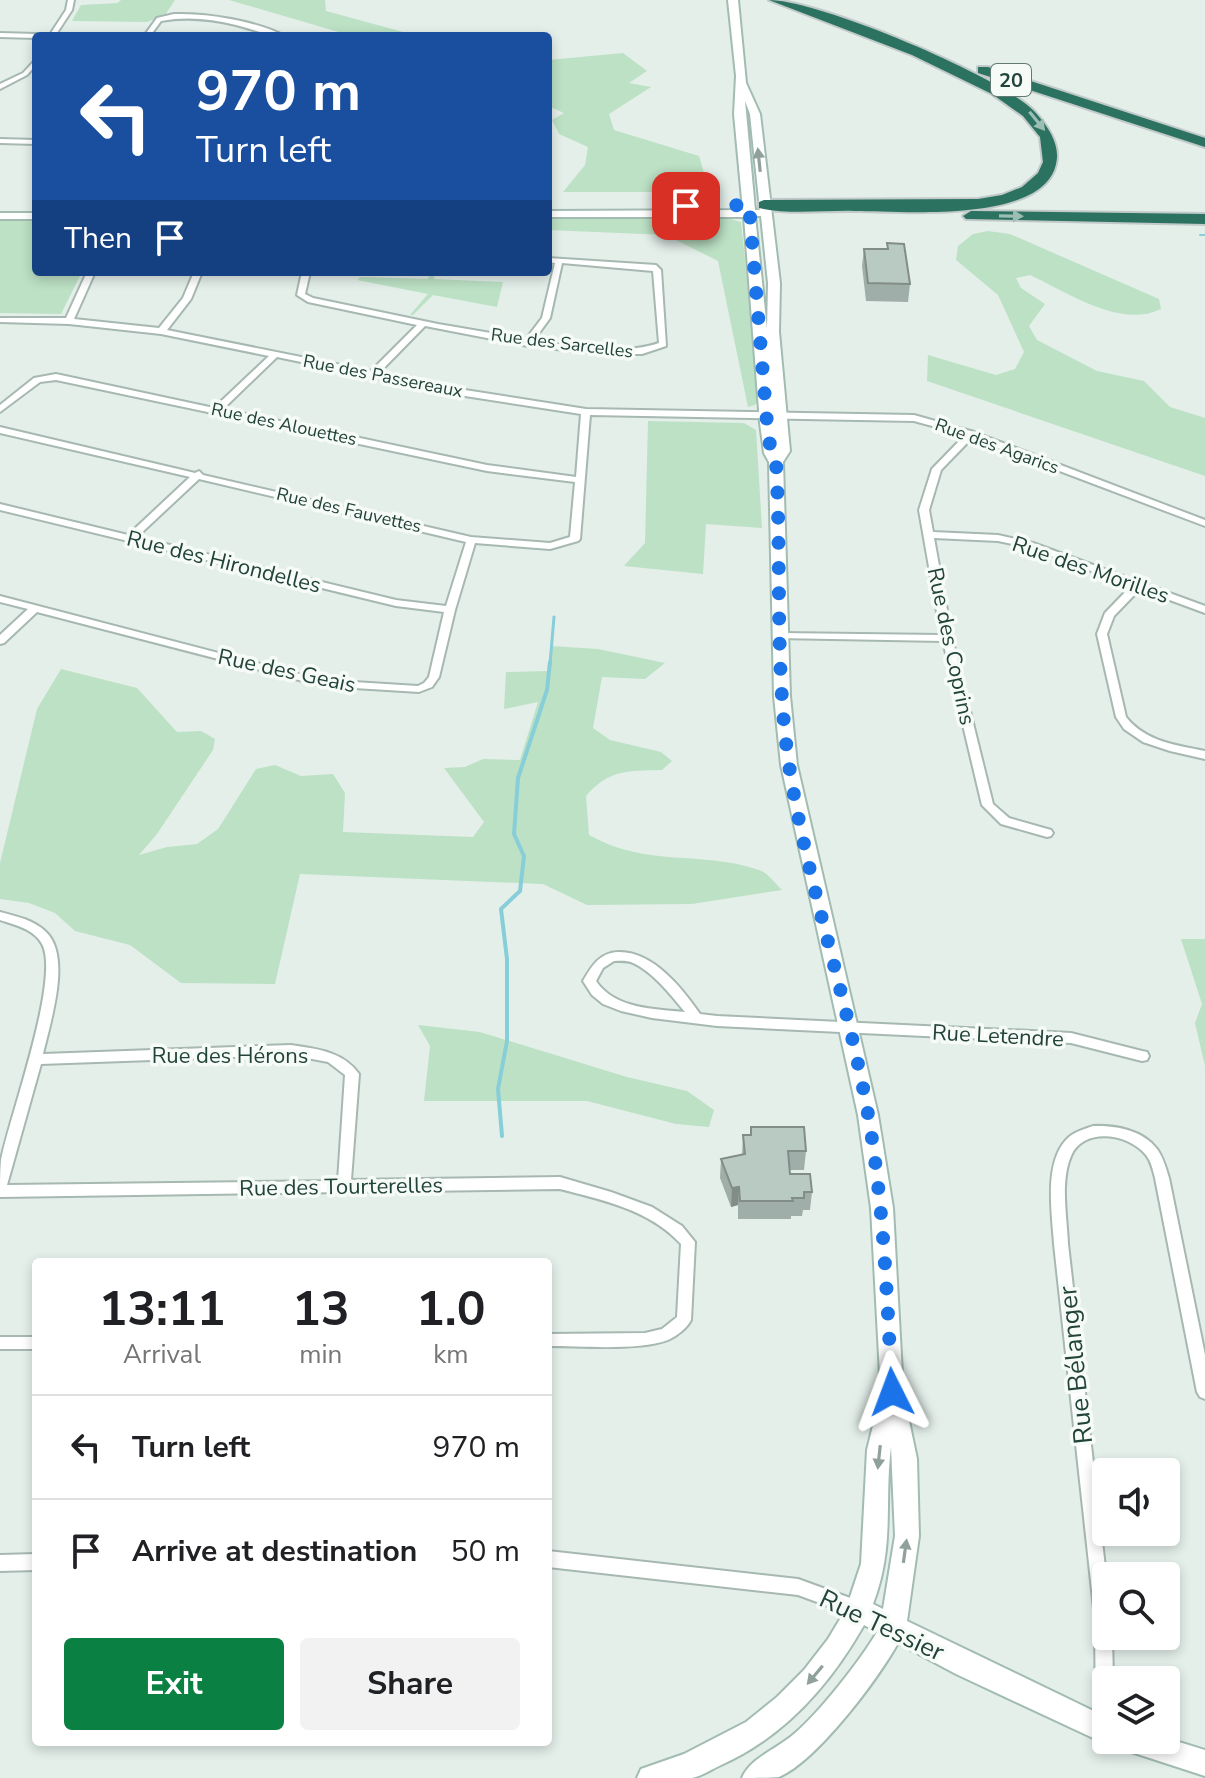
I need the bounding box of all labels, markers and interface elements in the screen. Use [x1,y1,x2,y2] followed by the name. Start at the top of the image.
[196,53,361,130] text: 970 m
[64,64,168,168] icon: left
[991,64,1031,96] road number: 20
[1028,111,1044,131] one-way arrow
[196,126,331,175] text: Turn left
[753,147,766,172] one-way arrow
[652,172,720,240] pin
[664,184,708,228] icon: arrive
[999,210,1024,223] one-way arrow
[148,216,192,260] icon: arrive
[64,218,132,259] text: Then
[489,322,635,364] street label: Rue des Sarcelles
[301,349,465,403] street label: Rue des Passereaux
[209,397,359,451] street label: Rue des Alouettes
[932,412,1062,480] street label: Rue des Agarics
[274,482,424,538] street label: Rue des Fauvettes
[123,523,324,601] street label: Rue des Hirondelles
[1008,529,1173,611] street label: Rue des Morilles
[920,565,982,728] street label: Rue des Coprins
[215,642,358,700] street label: Rue des Geais
[931,1018,1065,1054] street label: Rue Letendre
[152,1041,308,1071] street label: Rue des Hérons
[239,1170,443,1204] street label: Rue des Tourterelles
[98,1276,226,1342] text: 13:11
[292,1276,350,1342] text: 13
[416,1276,486,1342] text: 1.0
[1050,1284,1101,1446] street label: Rue Bélanger
[123,1337,201,1372] text: Arrival
[299,1337,342,1372] text: min
[433,1337,468,1372] text: km
[850,1350,934,1434] position arrow
[64,1425,108,1469] icon: left
[132,1427,250,1468] text: Turn left
[433,1427,520,1468] text: 970 m
[872,1445,885,1470] one-way arrow
[1092,1458,1180,1754] map controls
[1092,1458,1180,1546] button: sound
[64,1529,108,1573] icon: arrive
[132,1531,417,1572] text: Arrive at destination
[451,1531,520,1572] text: 50 m
[899,1538,912,1563] one-way arrow
[1092,1562,1180,1650] button: search
[814,1581,951,1670] street label: Rue Tessier
[64,1638,284,1730] button: Exit
[300,1638,520,1730] button: Share
[807,1664,824,1684] one-way arrow
[1092,1666,1180,1754] button: layers

